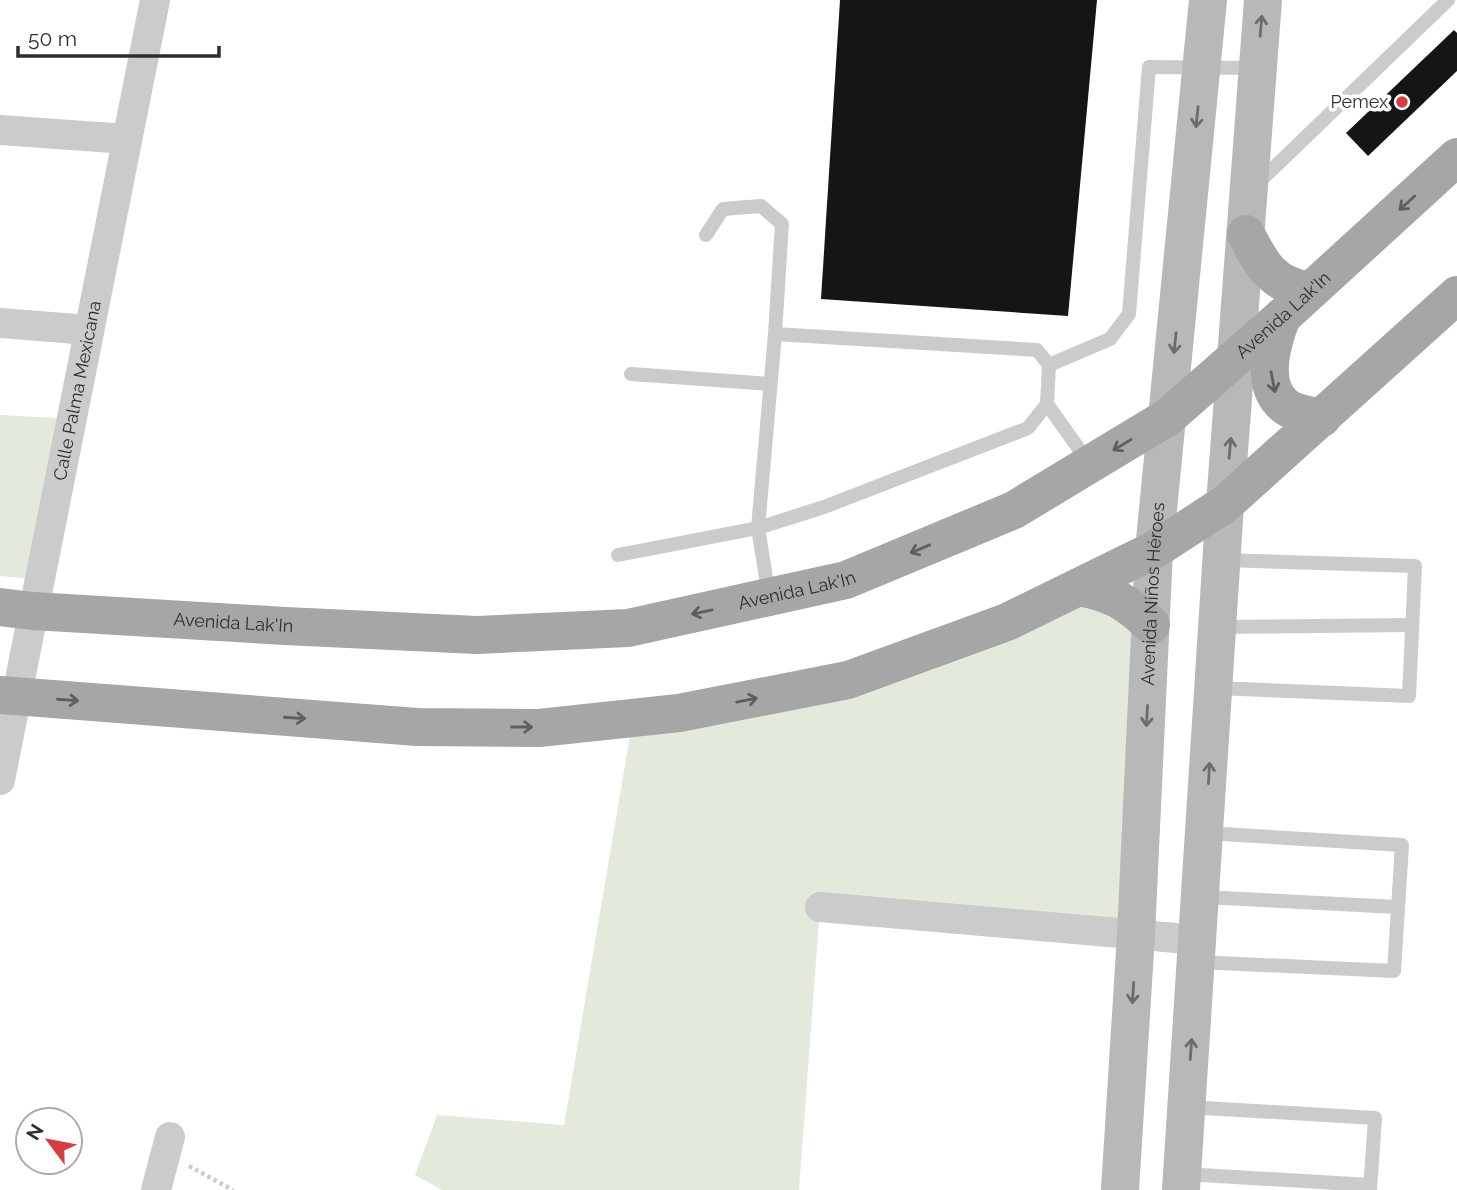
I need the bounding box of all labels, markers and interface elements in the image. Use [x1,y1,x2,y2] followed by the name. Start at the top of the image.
[18,14,219,58] scale bar
[1255,15,1268,37] one-way arrow
[28,26,77,51] text: 50 m
[1331,91,1388,112] place label: Pemex
[1394,94,1410,110] marker: Pemex
[1190,105,1203,127] one-way arrow
[1398,195,1416,211] one-way arrow
[1231,267,1335,363] street label: Avenida Lak'In
[49,299,105,482] street label: Calle Palma Mexicana
[1168,331,1181,354] one-way arrow
[1267,370,1280,393] one-way arrow
[1224,437,1237,460] one-way arrow
[1112,438,1132,452] one-way arrow
[1137,501,1169,686] street label: Avenida Niños Héroes
[910,543,931,556] one-way arrow
[736,566,859,613] street label: Avenida Lak'In
[691,606,714,619] one-way arrow
[173,608,294,636] street label: Avenida Lak'In
[735,692,758,706] one-way arrow
[56,694,79,707] one-way arrow
[1140,705,1153,728] one-way arrow
[283,712,306,725] one-way arrow
[510,721,533,734] one-way arrow
[1203,762,1216,784] one-way arrow
[1126,981,1139,1004] one-way arrow
[1185,1037,1198,1060] one-way arrow
[14,1106,84,1176] north arrow
[21,1120,48,1144] text: N

